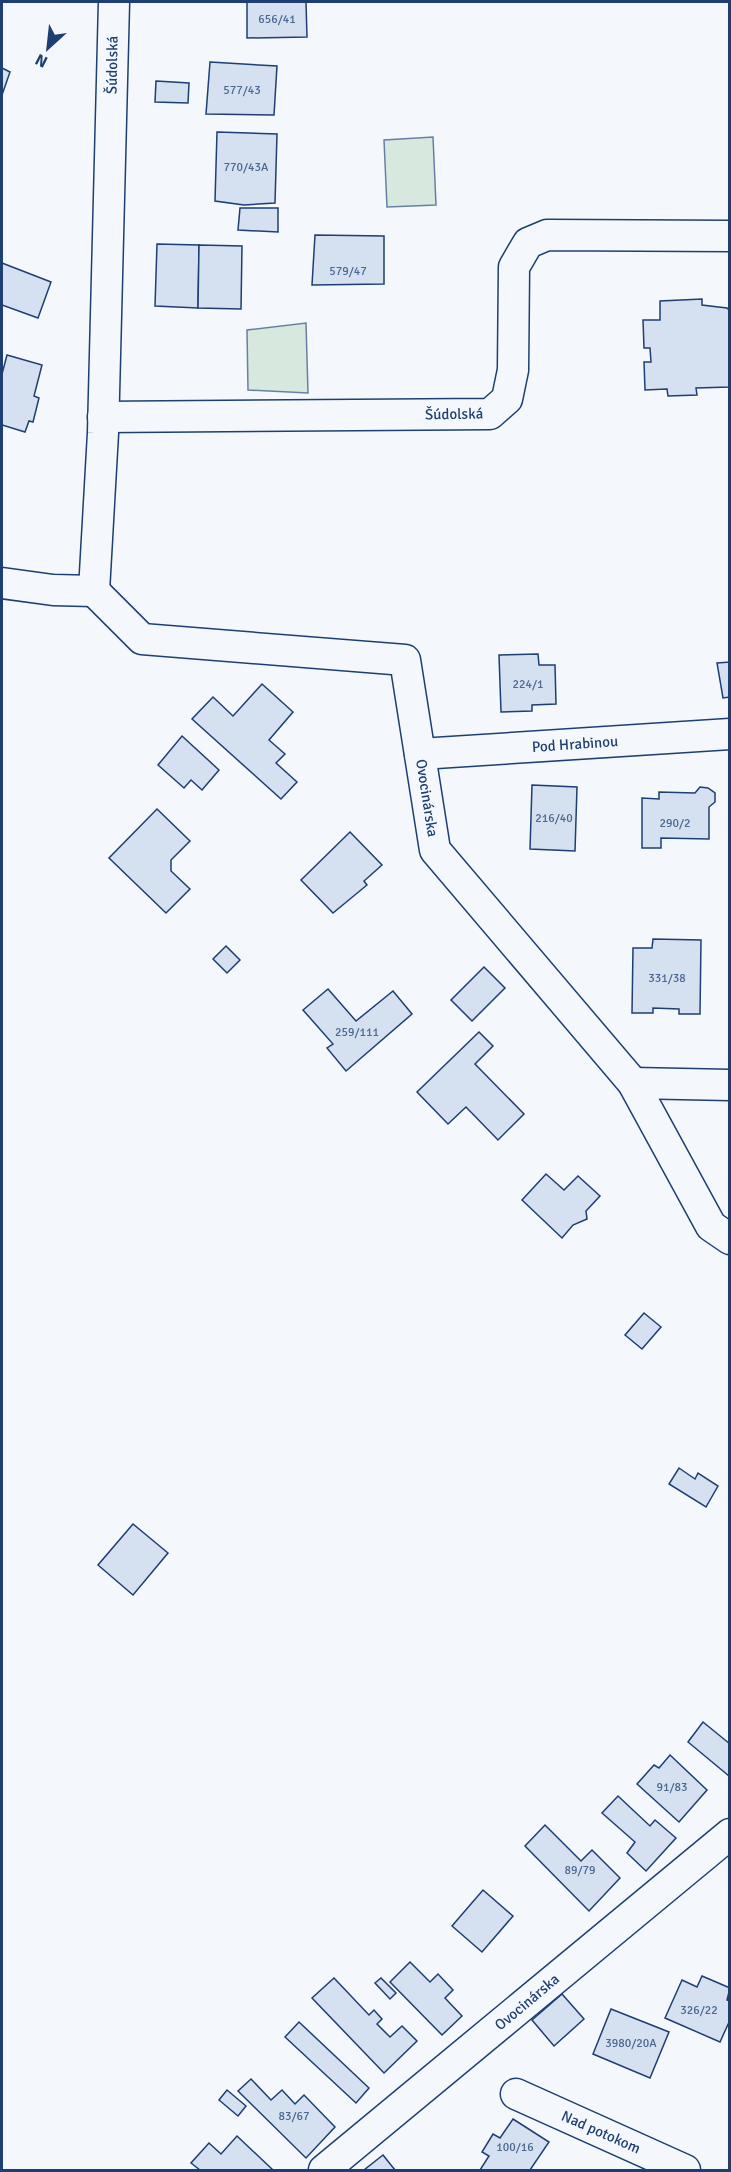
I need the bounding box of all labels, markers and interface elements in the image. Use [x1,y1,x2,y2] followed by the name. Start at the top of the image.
[258,12,296,27] house number: 656/41
[18,18,78,78] north arrow
[101,36,122,94] street label: Šúdolská
[32,49,51,72] text: N
[223,83,261,98] house number: 577/43
[224,160,269,175] house number: 770/43A
[329,264,367,279] house number: 579/47
[425,403,483,424] street label: Šúdolská
[513,677,543,692] house number: 224/1
[531,732,619,756] street label: Pod Hrabinou
[412,758,442,838] street label: Ovocinárska
[535,811,573,826] house number: 216/40
[660,816,690,831] house number: 290/2
[648,971,686,986] house number: 331/38
[335,1025,379,1040] house number: 259/111
[657,1780,687,1795] house number: 91/83
[565,1863,595,1878] house number: 89/79
[491,1970,563,2034] street label: Ovocinárska
[680,2003,718,2018] house number: 326/22
[605,2036,657,2051] house number: 3980/20A
[559,2107,643,2157] street label: Nad potokom
[279,2109,309,2124] house number: 83/67
[496,2140,534,2155] house number: 100/16

